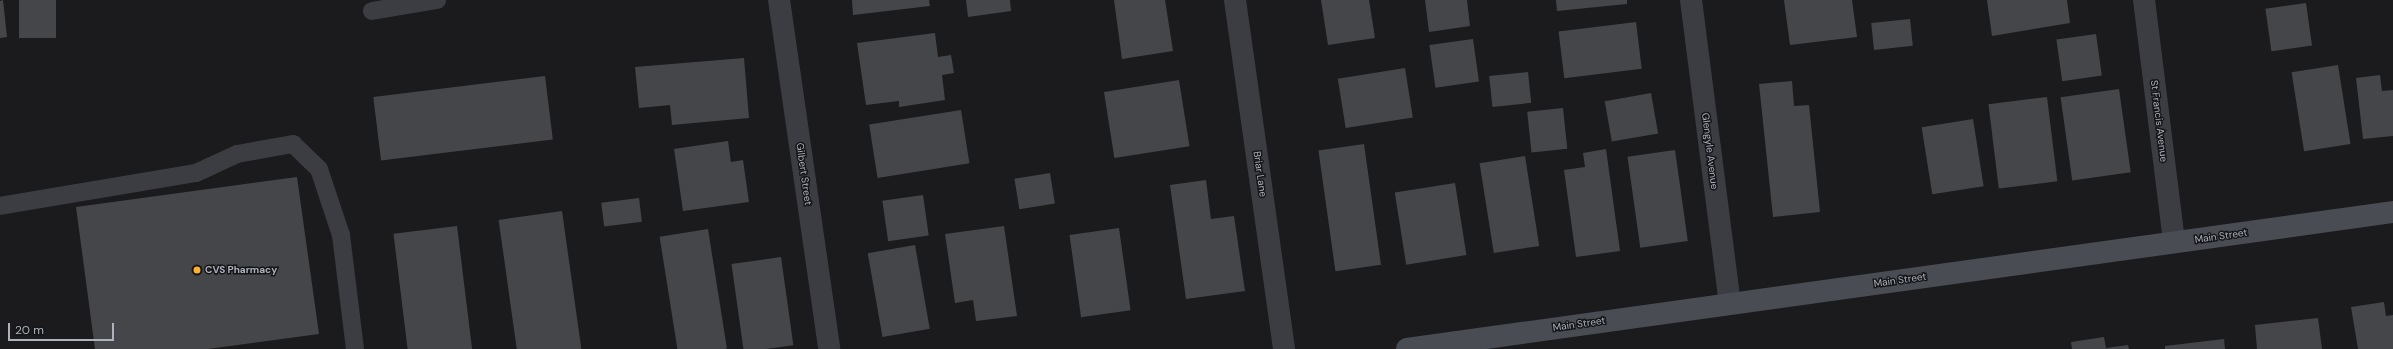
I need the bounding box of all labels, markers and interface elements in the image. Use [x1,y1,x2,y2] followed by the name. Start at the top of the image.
[2148,79,2170,163] street label: St Francis Avenue
[1699,112,1721,190] street label: Glengyle Avenue
[794,142,814,206] street label: Gilbert Street
[1251,150,1269,198] street label: Briar Lane
[2194,226,2248,246] street label: Main Street
[205,264,277,276] place label: CVS Pharmacy
[192,265,202,275] marker: CVS Pharmacy
[1873,270,1927,290] street label: Main Street
[1552,314,1606,334] street label: Main Street
[10,315,116,341] scale bar
[15,322,44,338] text: 20 m

